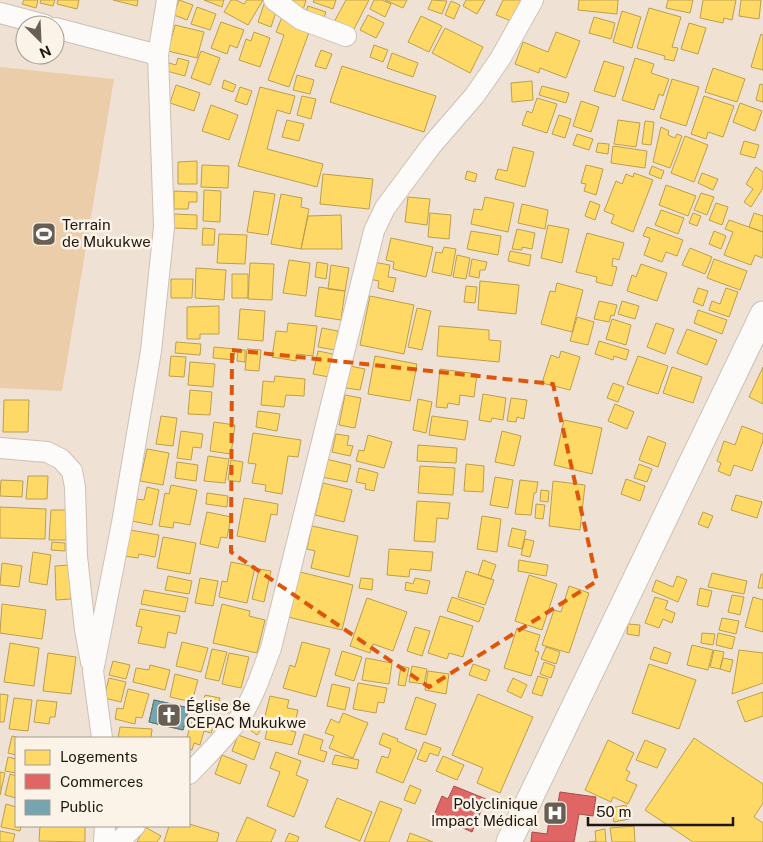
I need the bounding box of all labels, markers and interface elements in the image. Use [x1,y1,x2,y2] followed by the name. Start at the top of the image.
[15,15,65,65] north arrow
[37,42,54,61] text: N
[62,216,151,250] place label: Terrain de Mukukwe
[31,221,57,247] sports icon: Terrain de Mukukwe
[186,697,306,731] place label: Église 8e CEPAC Mukukwe
[156,702,182,728] church icon: Église 8e CEPAC Mukukwe
[15,737,190,827] legend
[60,748,138,765] text: Logements
[60,773,143,790] text: Commerces
[588,794,733,826] scale bar
[431,795,538,829] place label: Polyclinique Impact Médical
[60,798,104,815] text: Public
[542,800,568,826] hospital icon: Polyclinique Impact Médical
[596,803,631,820] text: 50 m

